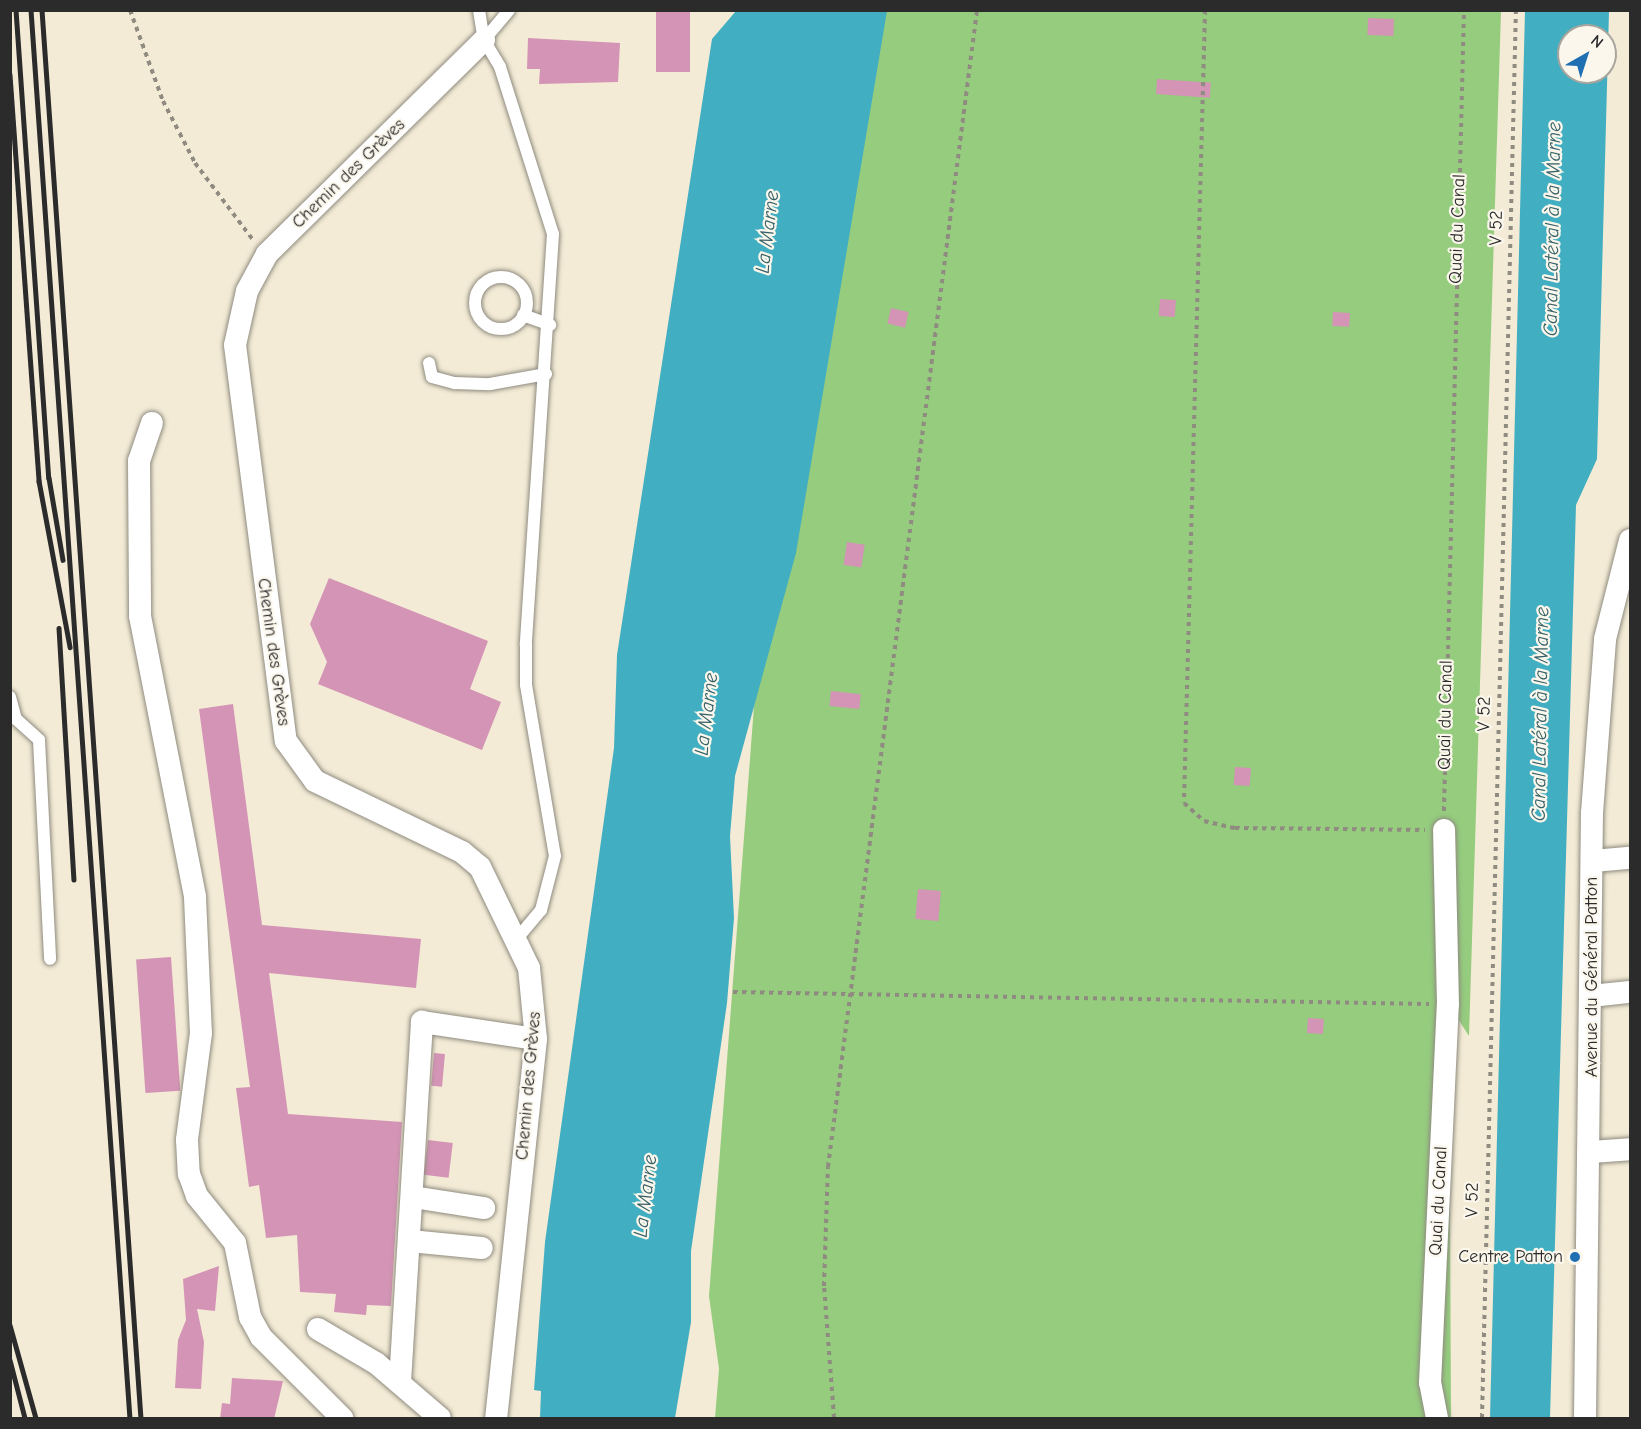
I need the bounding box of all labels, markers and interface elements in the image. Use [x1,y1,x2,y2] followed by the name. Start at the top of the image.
[1557,24,1617,84] north arrow
[1587,31,1607,52] text: N
[288,115,410,233] street label: Chemin des Grèves
[1538,122,1566,336] water label: Canal Latéral à la Marne
[1445,174,1471,284] street label: Quai du Canal
[750,189,784,275] water label: La Marne
[1486,210,1508,246] street label: V 52
[252,577,294,727] street label: Chemin des Grèves
[1526,607,1554,821] water label: Canal Latéral à la Marne
[1434,660,1458,770] street label: Quai du Canal
[689,671,723,757] water label: La Marne
[1474,696,1496,732] street label: V 52
[1581,877,1603,1077] street label: Avenue du Général Patton
[512,1011,546,1161] street label: Chemin des Grèves
[1425,1146,1453,1256] street label: Quai du Canal
[628,1153,662,1239] water label: La Marne
[1462,1182,1484,1218] street label: V 52
[1458,1246,1563,1268] place label: Centre Patton
[1568,1250,1582,1264] marker: Centre Patton

